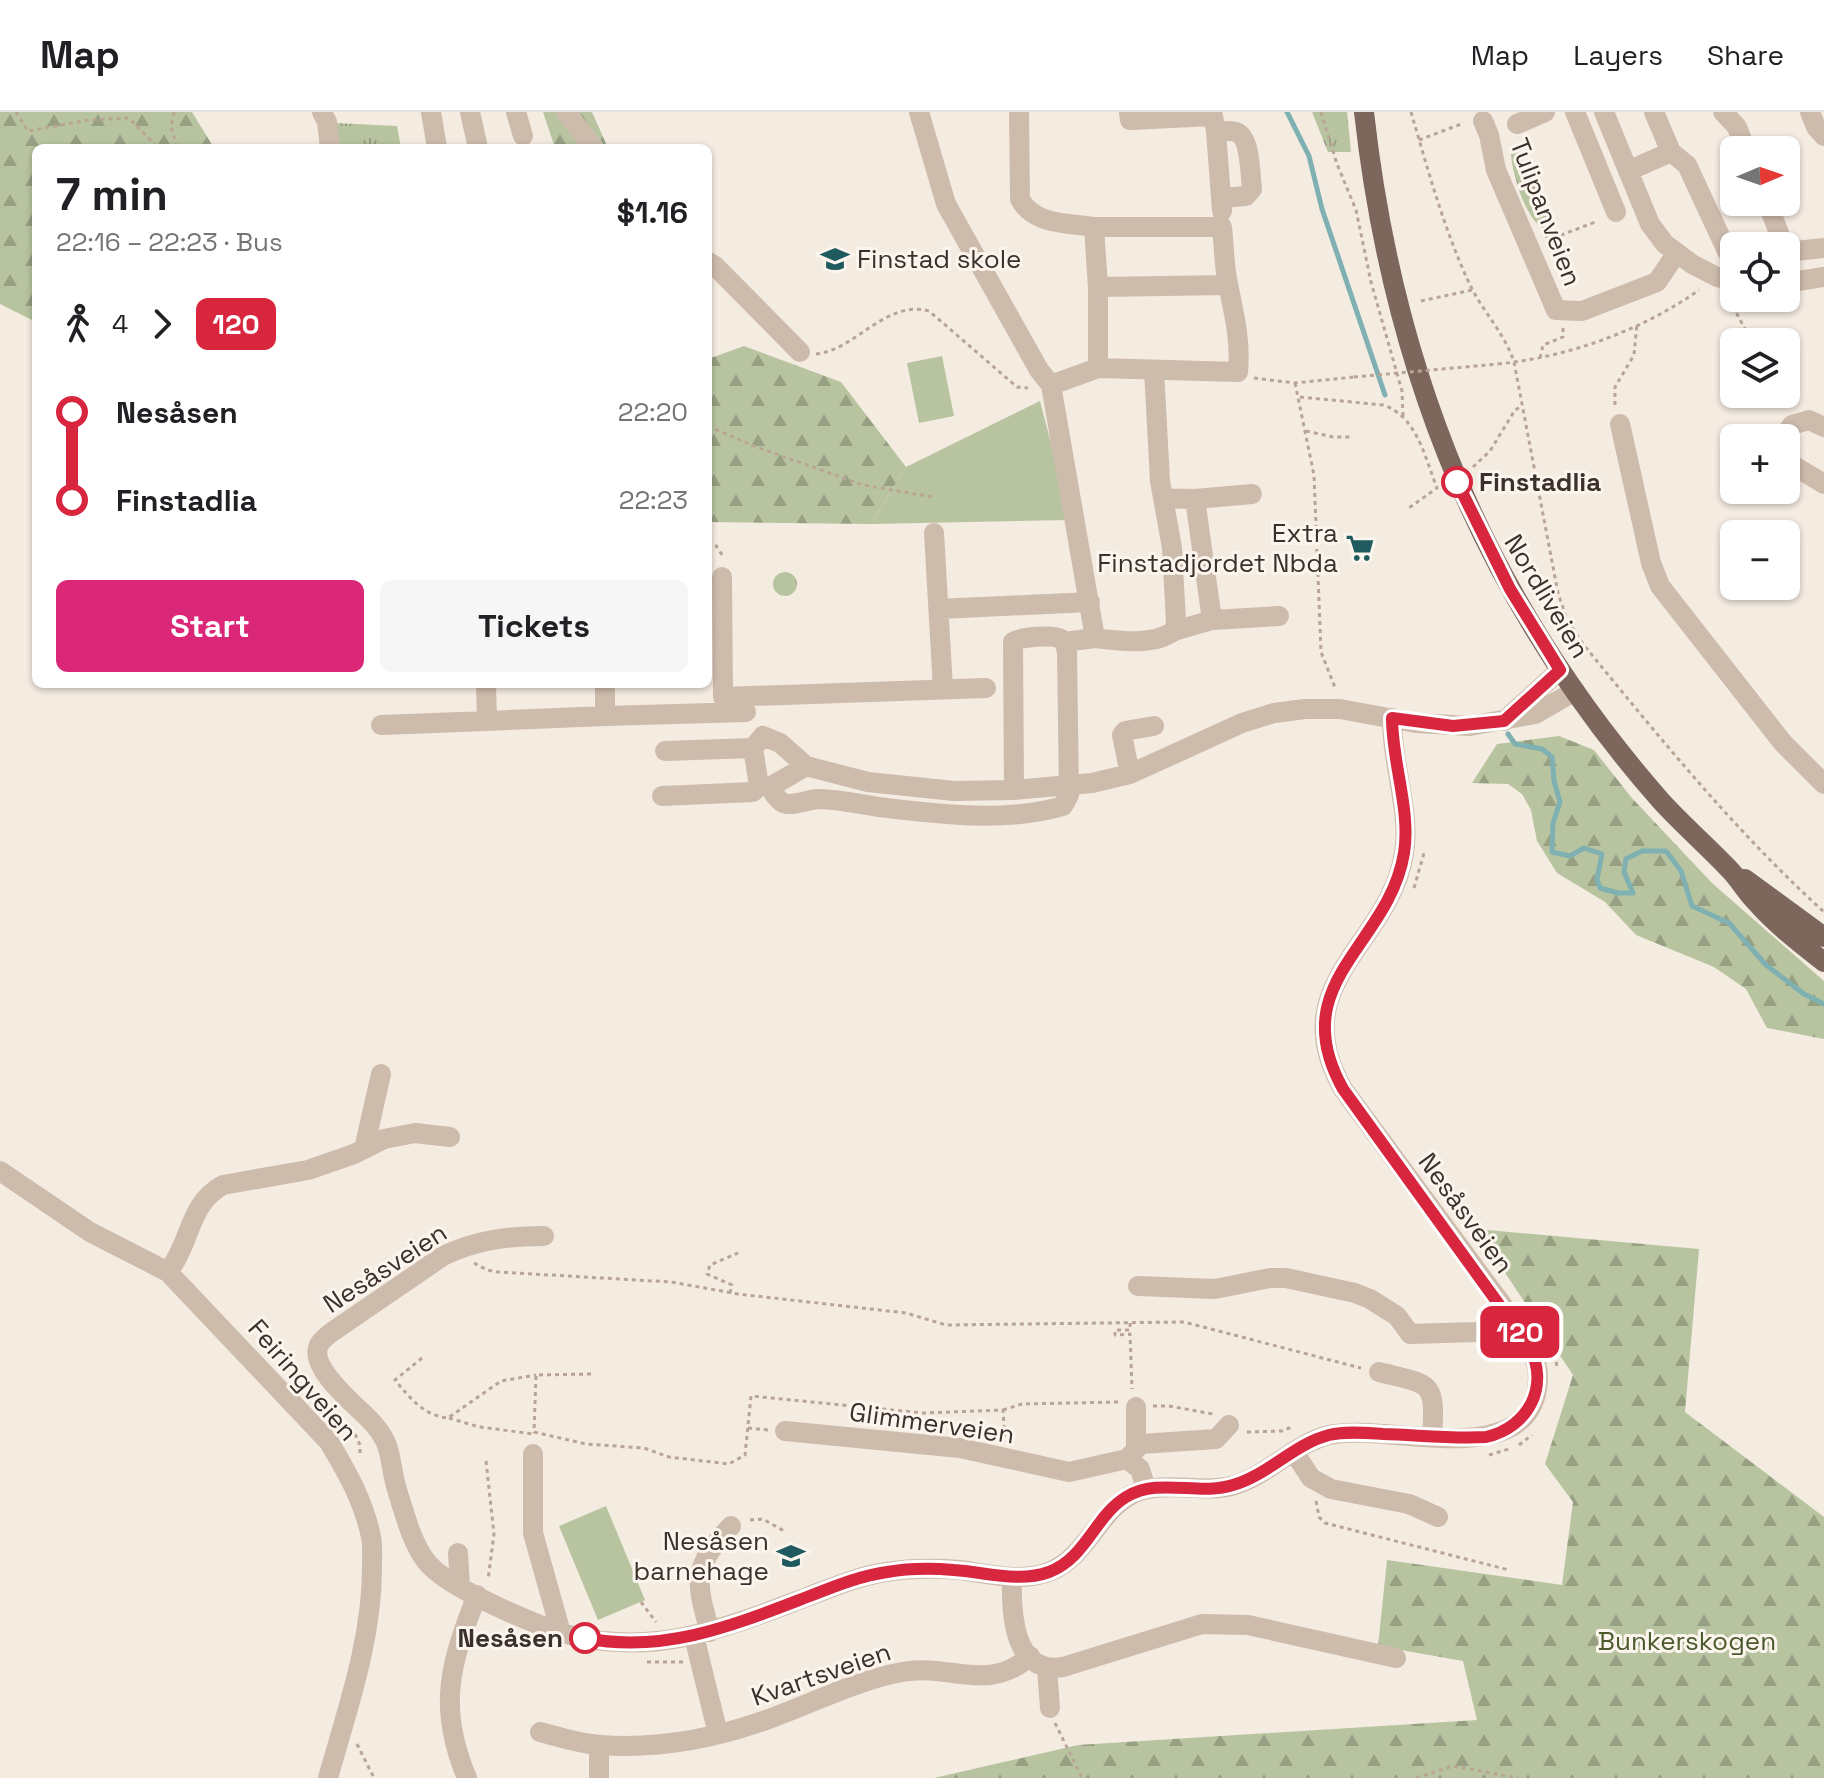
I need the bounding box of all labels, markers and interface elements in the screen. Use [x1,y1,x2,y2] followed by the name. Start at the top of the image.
[40,31,120,79] text: Map
[1471,37,1529,73] text: Map
[1573,37,1663,73] text: Layers
[1707,37,1784,73] text: Share
[1502,133,1590,291] street label: Tulipanveien
[1720,136,1800,216] north arrow
[1720,136,1800,600] map controls
[56,167,168,223] text: 7 min
[617,193,688,232] text: $1.16
[56,225,283,259] text: 22:16 – 22:23 · Bus
[1720,232,1800,312] button: locate
[857,242,1022,276] place label: Finstad skole
[820,244,850,274] school or university icon: Finstad skole
[56,302,100,346] icon: walk
[140,302,184,346] icon: forward
[212,306,260,342] text: 120
[112,307,128,341] text: 4
[1720,328,1800,408] button: layers
[116,393,238,432] text: Nesåsen
[618,395,688,429] text: 22:20
[1720,424,1800,504] button: +
[1479,465,1601,499] place label: Finstadlia
[1442,467,1472,497] marker: Finstadlia
[116,481,257,520] text: Finstadlia
[619,483,688,517] text: 22:23
[1097,516,1338,580] place label: Extra Finstadjordet Nbda
[1720,520,1800,600] button: −
[1497,528,1597,664] street label: Nordliveien
[1345,533,1375,563] supermarket icon: Extra Finstadjordet Nbda
[56,580,364,672] button: Start
[380,580,688,672] button: Tickets
[1411,1146,1521,1280] street label: Nesåsveien
[317,1215,453,1321] street label: Nesåsveien
[1474,1306,1566,1358] line badge: 120
[241,1312,365,1448] street label: Feiringveien
[1496,1314,1544,1350] text: 120
[847,1395,1017,1451] street label: Glimmerveien
[634,1524,769,1588] place label: Nesåsen barnehage
[776,1541,806,1571] school or university icon: Nesåsen barnehage
[457,1621,563,1655] place label: Nesåsen
[570,1623,600,1653] marker: Nesåsen
[1598,1624,1776,1658] park label: Bunkerskogen
[747,1634,895,1714] street label: Kvartsveien

